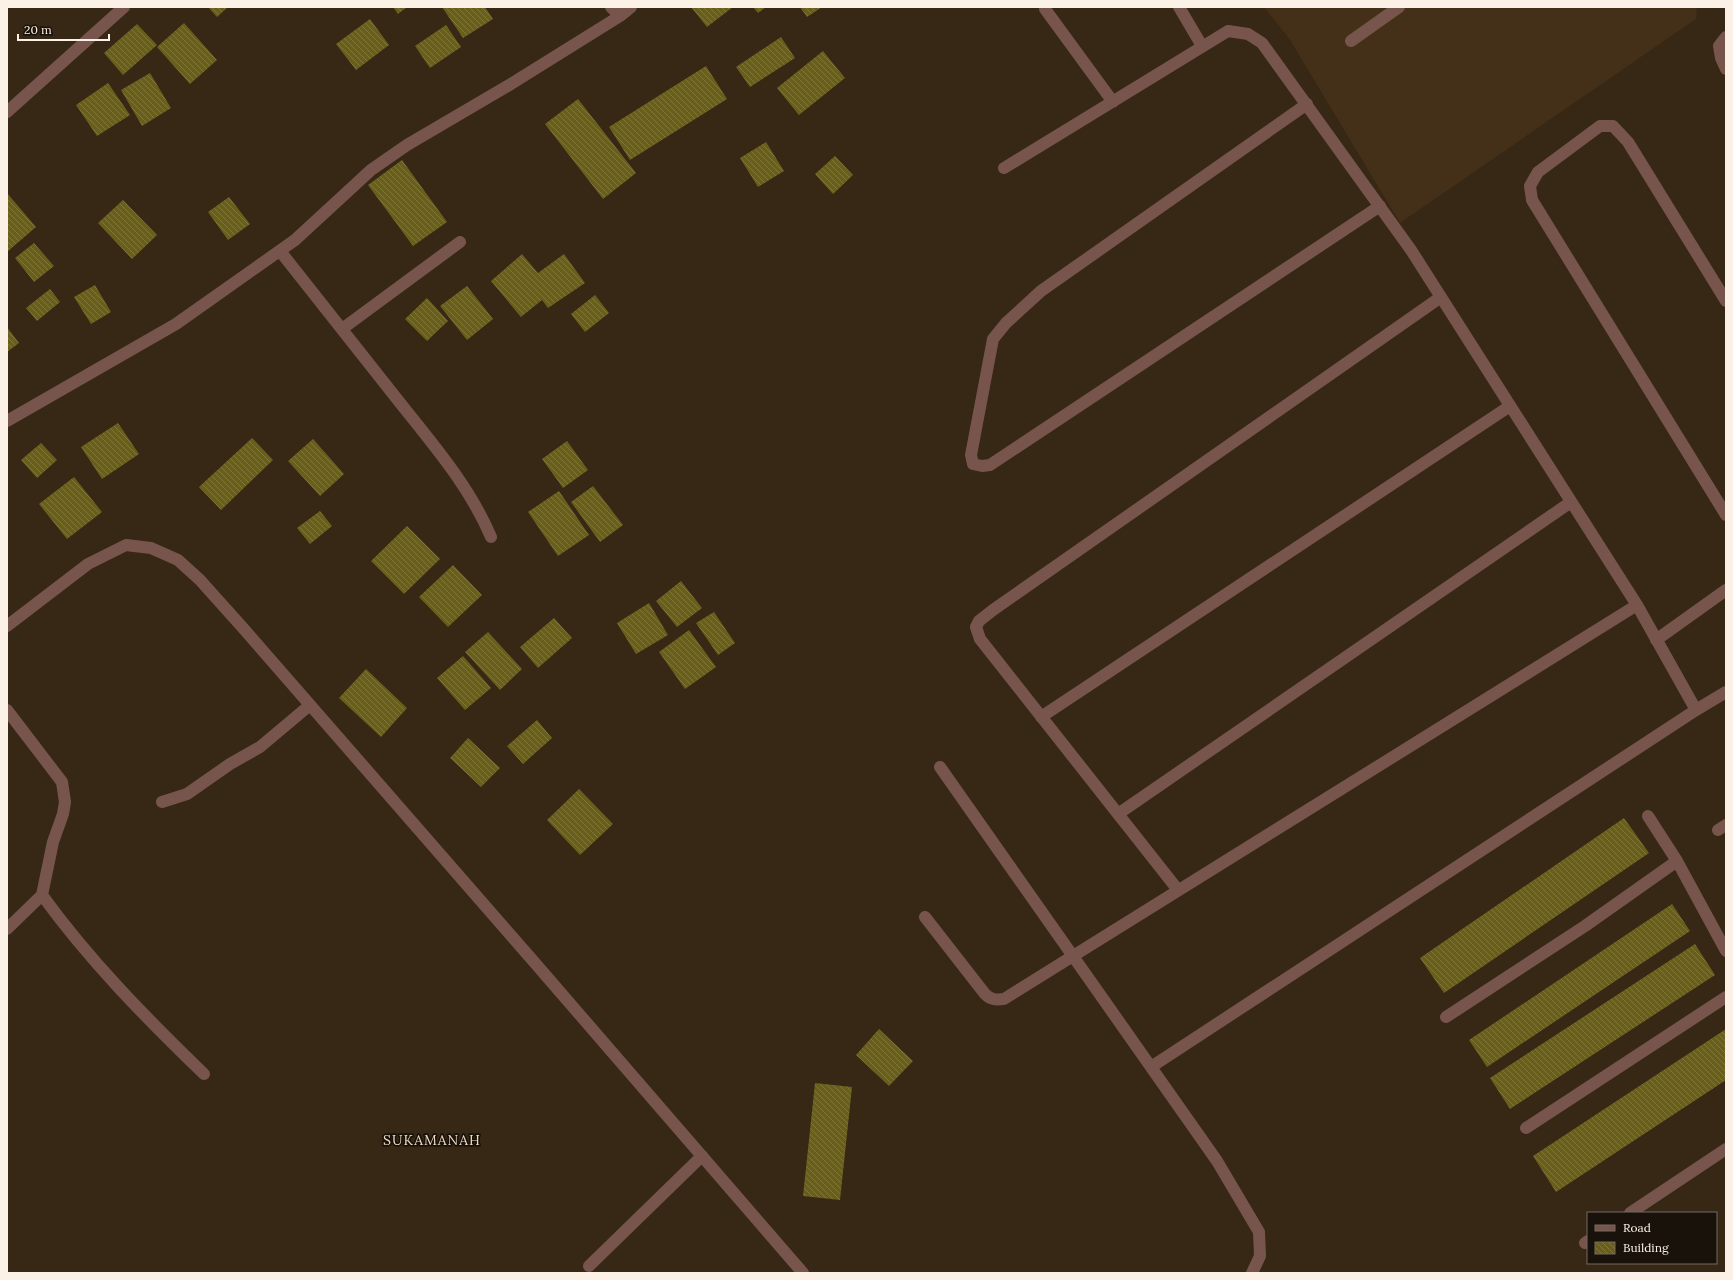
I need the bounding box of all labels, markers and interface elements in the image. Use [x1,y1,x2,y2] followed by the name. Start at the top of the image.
[18,16,109,42] scale bar
[24,22,52,37] text: 20 m
[383,1131,481,1149] district label: SUKAMANAH
[1587,1212,1717,1264] legend
[1623,1220,1651,1235] text: Road
[1623,1240,1669,1255] text: Building

